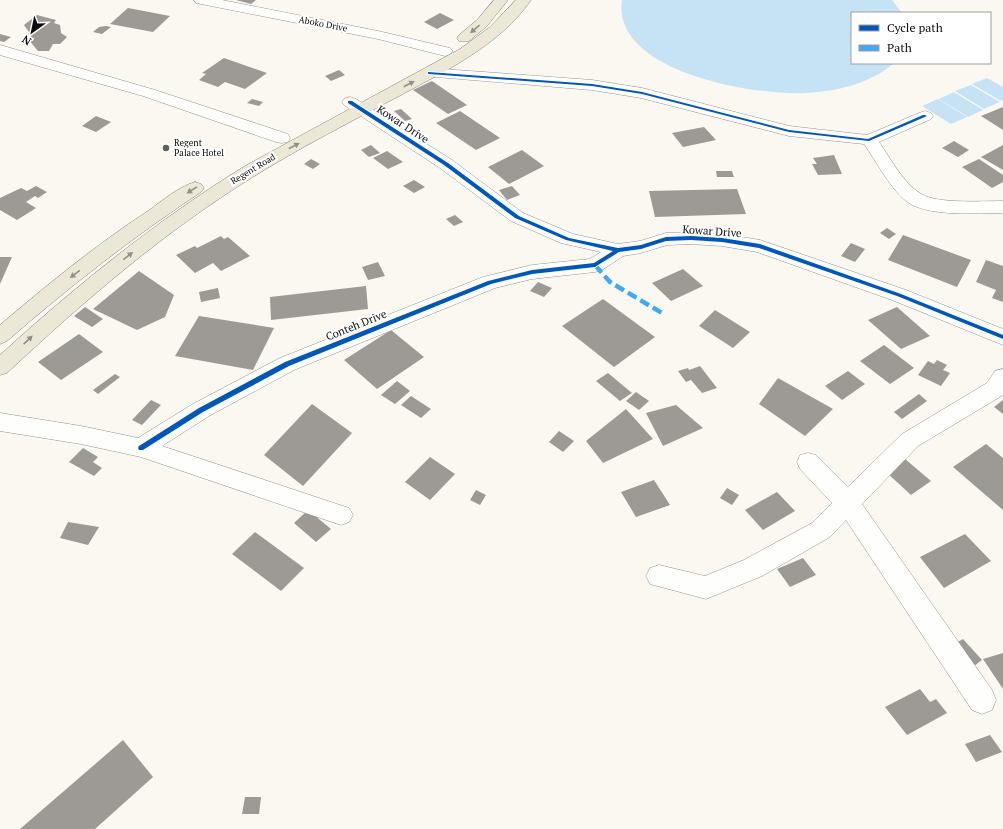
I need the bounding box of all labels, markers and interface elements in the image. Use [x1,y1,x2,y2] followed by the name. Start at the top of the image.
[12,12,52,52] north arrow
[851,12,991,64] legend
[298,13,349,35] street label: Aboko Drive
[887,20,943,35] text: Cycle path
[470,25,480,34] one-way arrow
[19,32,34,49] text: N
[887,40,912,55] text: Path
[403,81,415,88] one-way arrow
[374,102,432,146] street label: Kowar Drive
[174,137,224,159] place label: Regent Palace Hotel
[161,143,171,153] marker: Regent Palace Hotel
[288,143,300,149] one-way arrow
[228,151,278,187] street label: Regent Road
[186,186,198,193] one-way arrow
[682,222,742,240] street label: Kowar Drive
[122,252,133,261] one-way arrow
[70,270,81,278] one-way arrow
[324,306,389,344] street label: Conteh Drive
[24,336,33,345] one-way arrow

